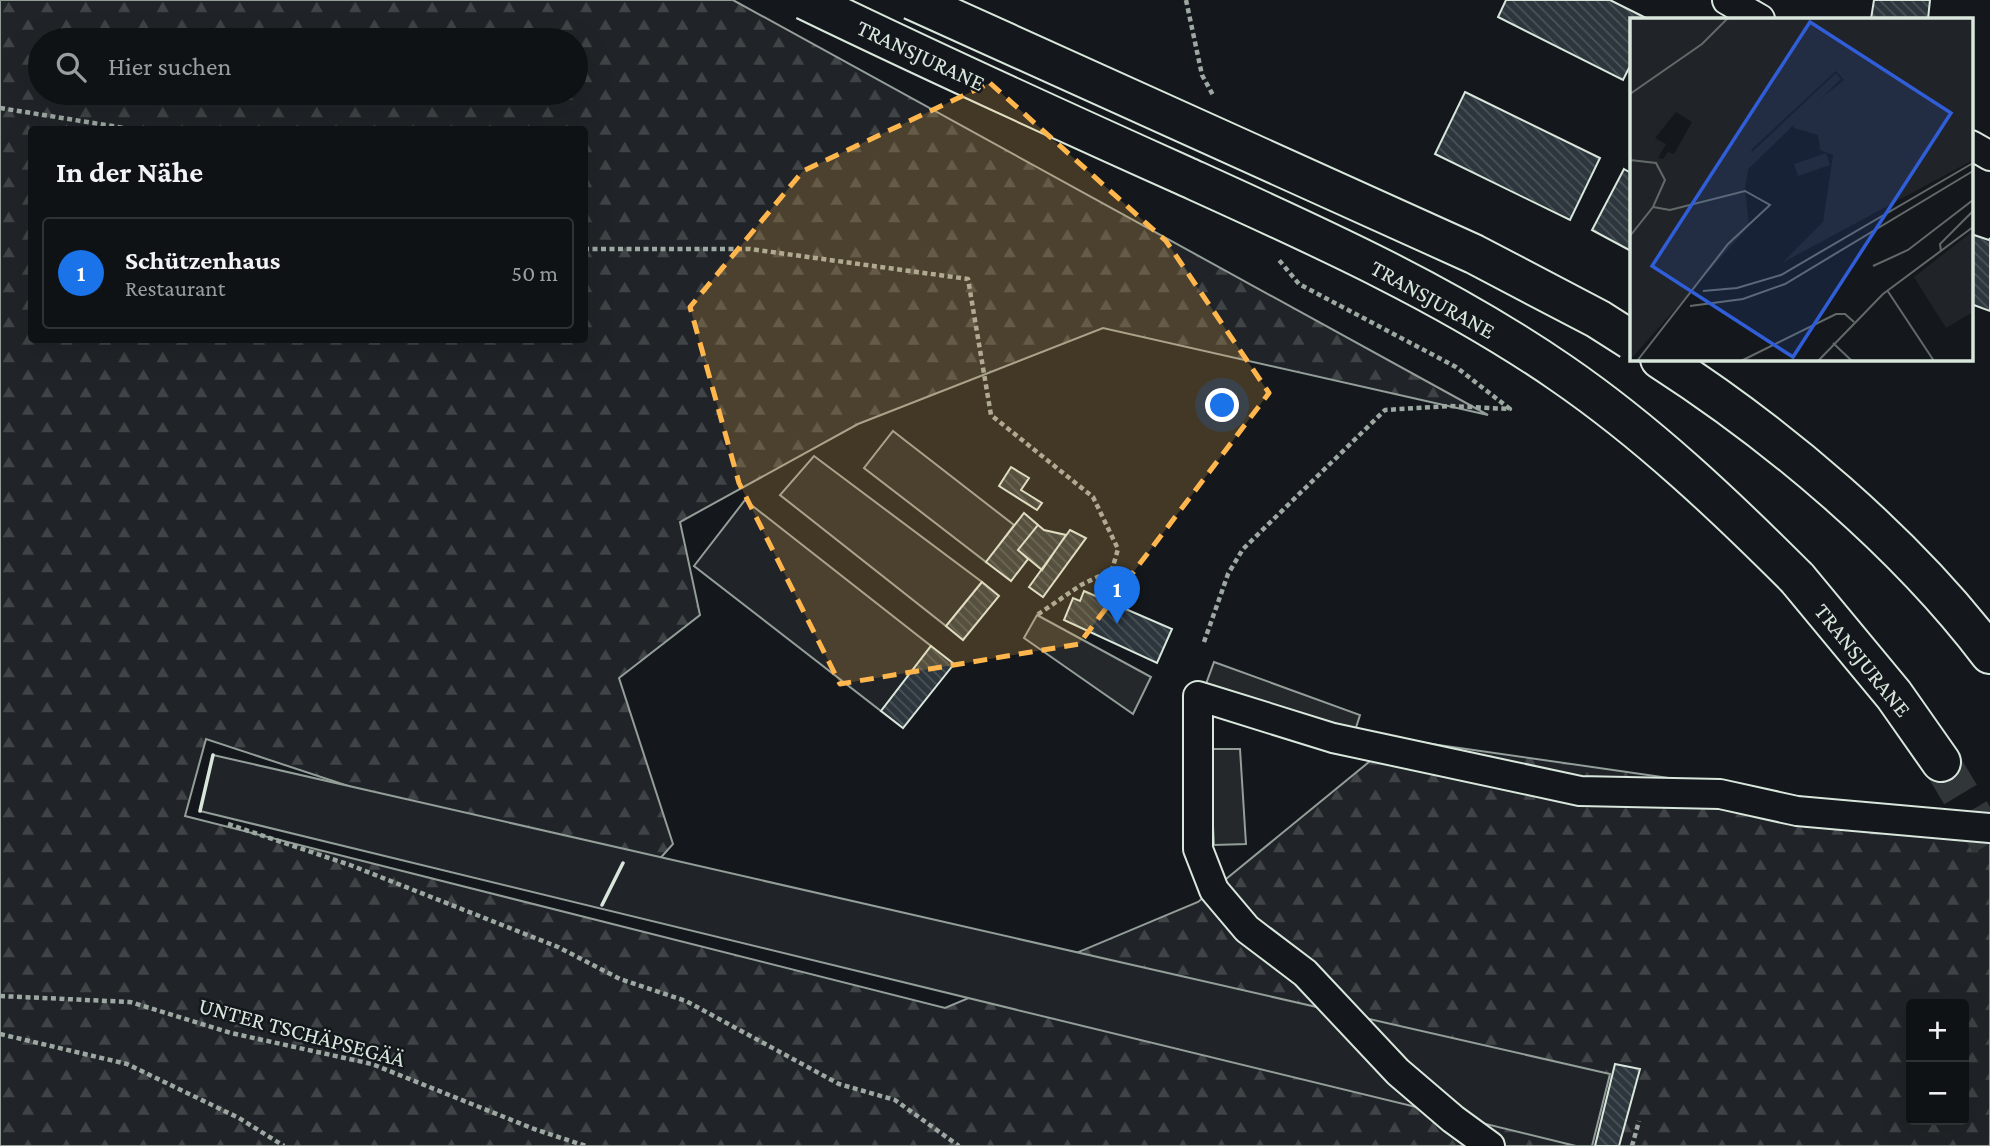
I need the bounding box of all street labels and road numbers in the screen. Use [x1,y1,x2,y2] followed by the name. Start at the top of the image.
[853,14,989,96] street label: TRANSJURANE
[1366,254,1500,344] street label: TRANSJURANE
[1809,598,1917,722] street label: TRANSJURANE
[196,992,409,1072] street label: UNTER TSCHÄPSEGÄÄ

